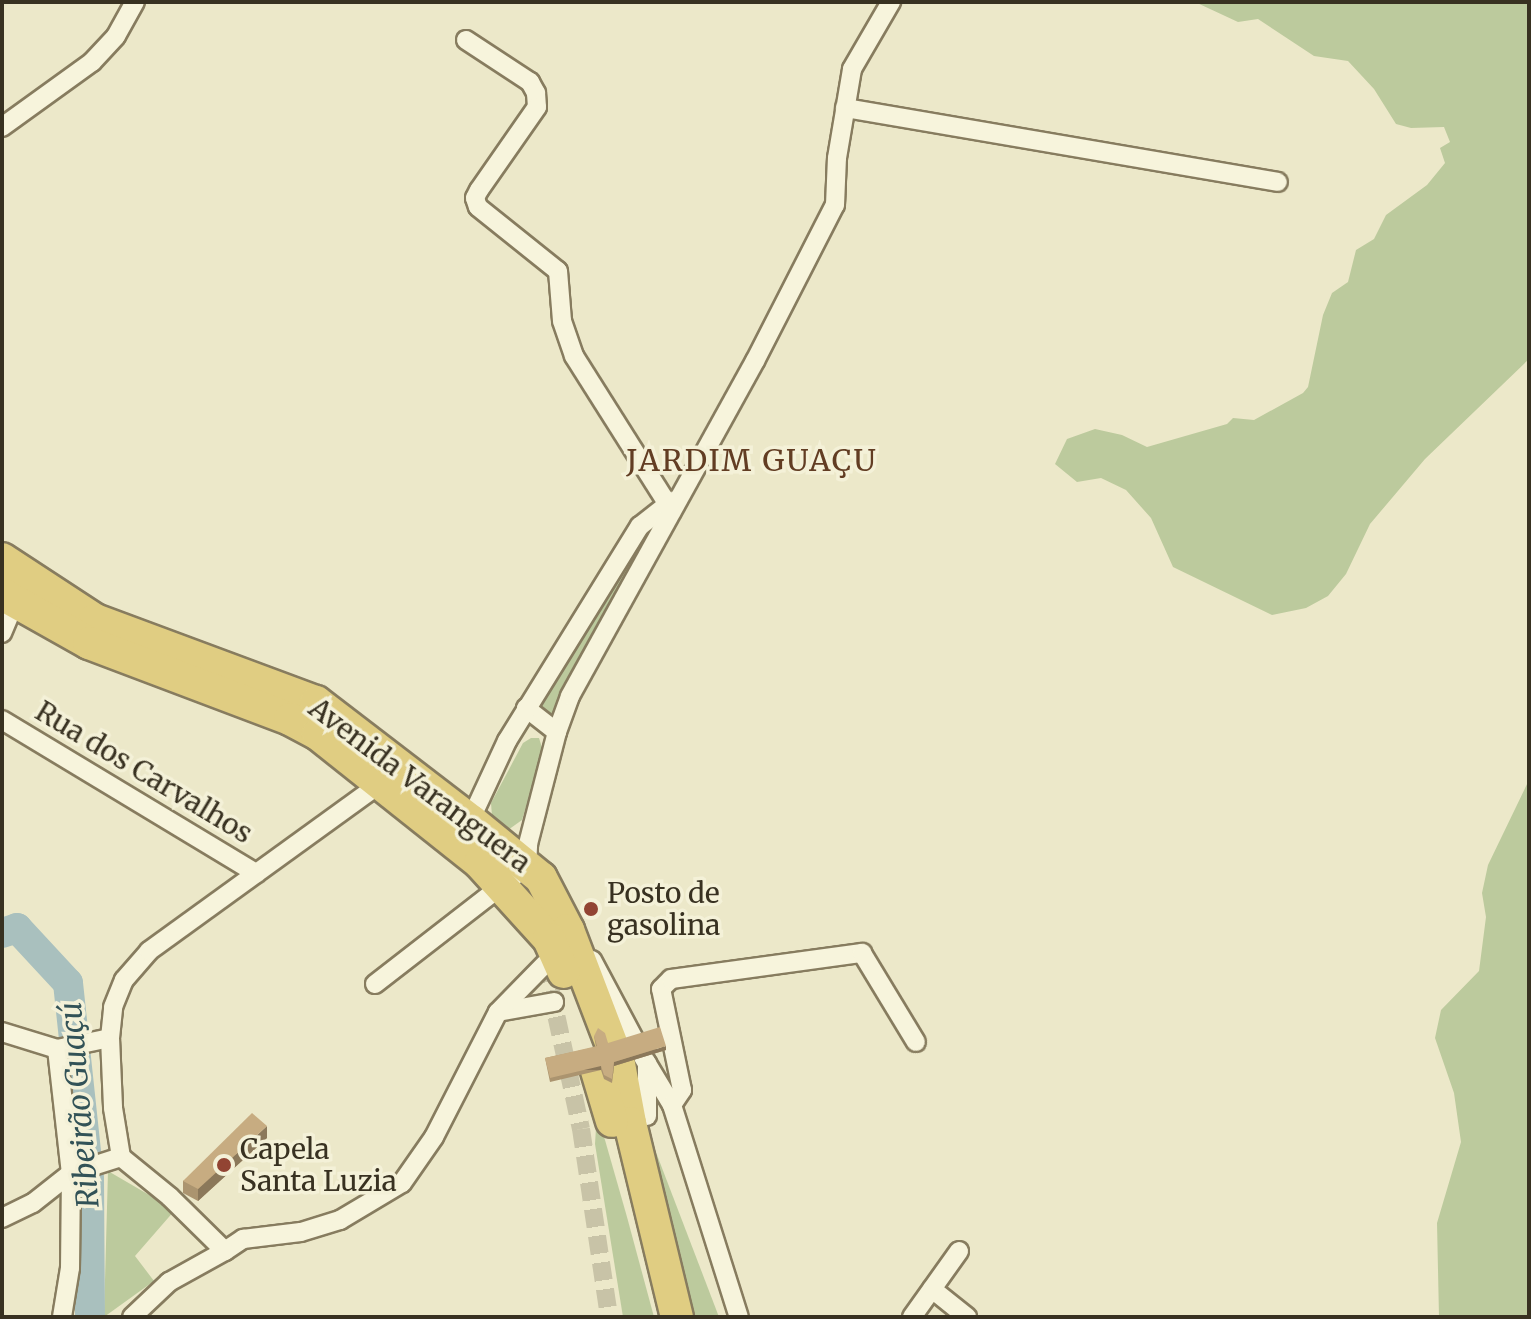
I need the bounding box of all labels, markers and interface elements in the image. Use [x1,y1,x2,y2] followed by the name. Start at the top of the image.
[626,442,878,478] district label: JARDIM GUAÇU
[303,691,537,879] street label: Avenida Varanguera
[30,694,258,850] street label: Rua dos Carvalhos
[607,876,720,942] place label: Posto de gasolina
[582,900,600,918] marker: Posto de gasolina
[52,1001,106,1209] water label: Ribeirão Guaçú
[240,1132,397,1198] place label: Capela Santa Luzia
[215,1156,233,1174] marker: Capela Santa Luzia

